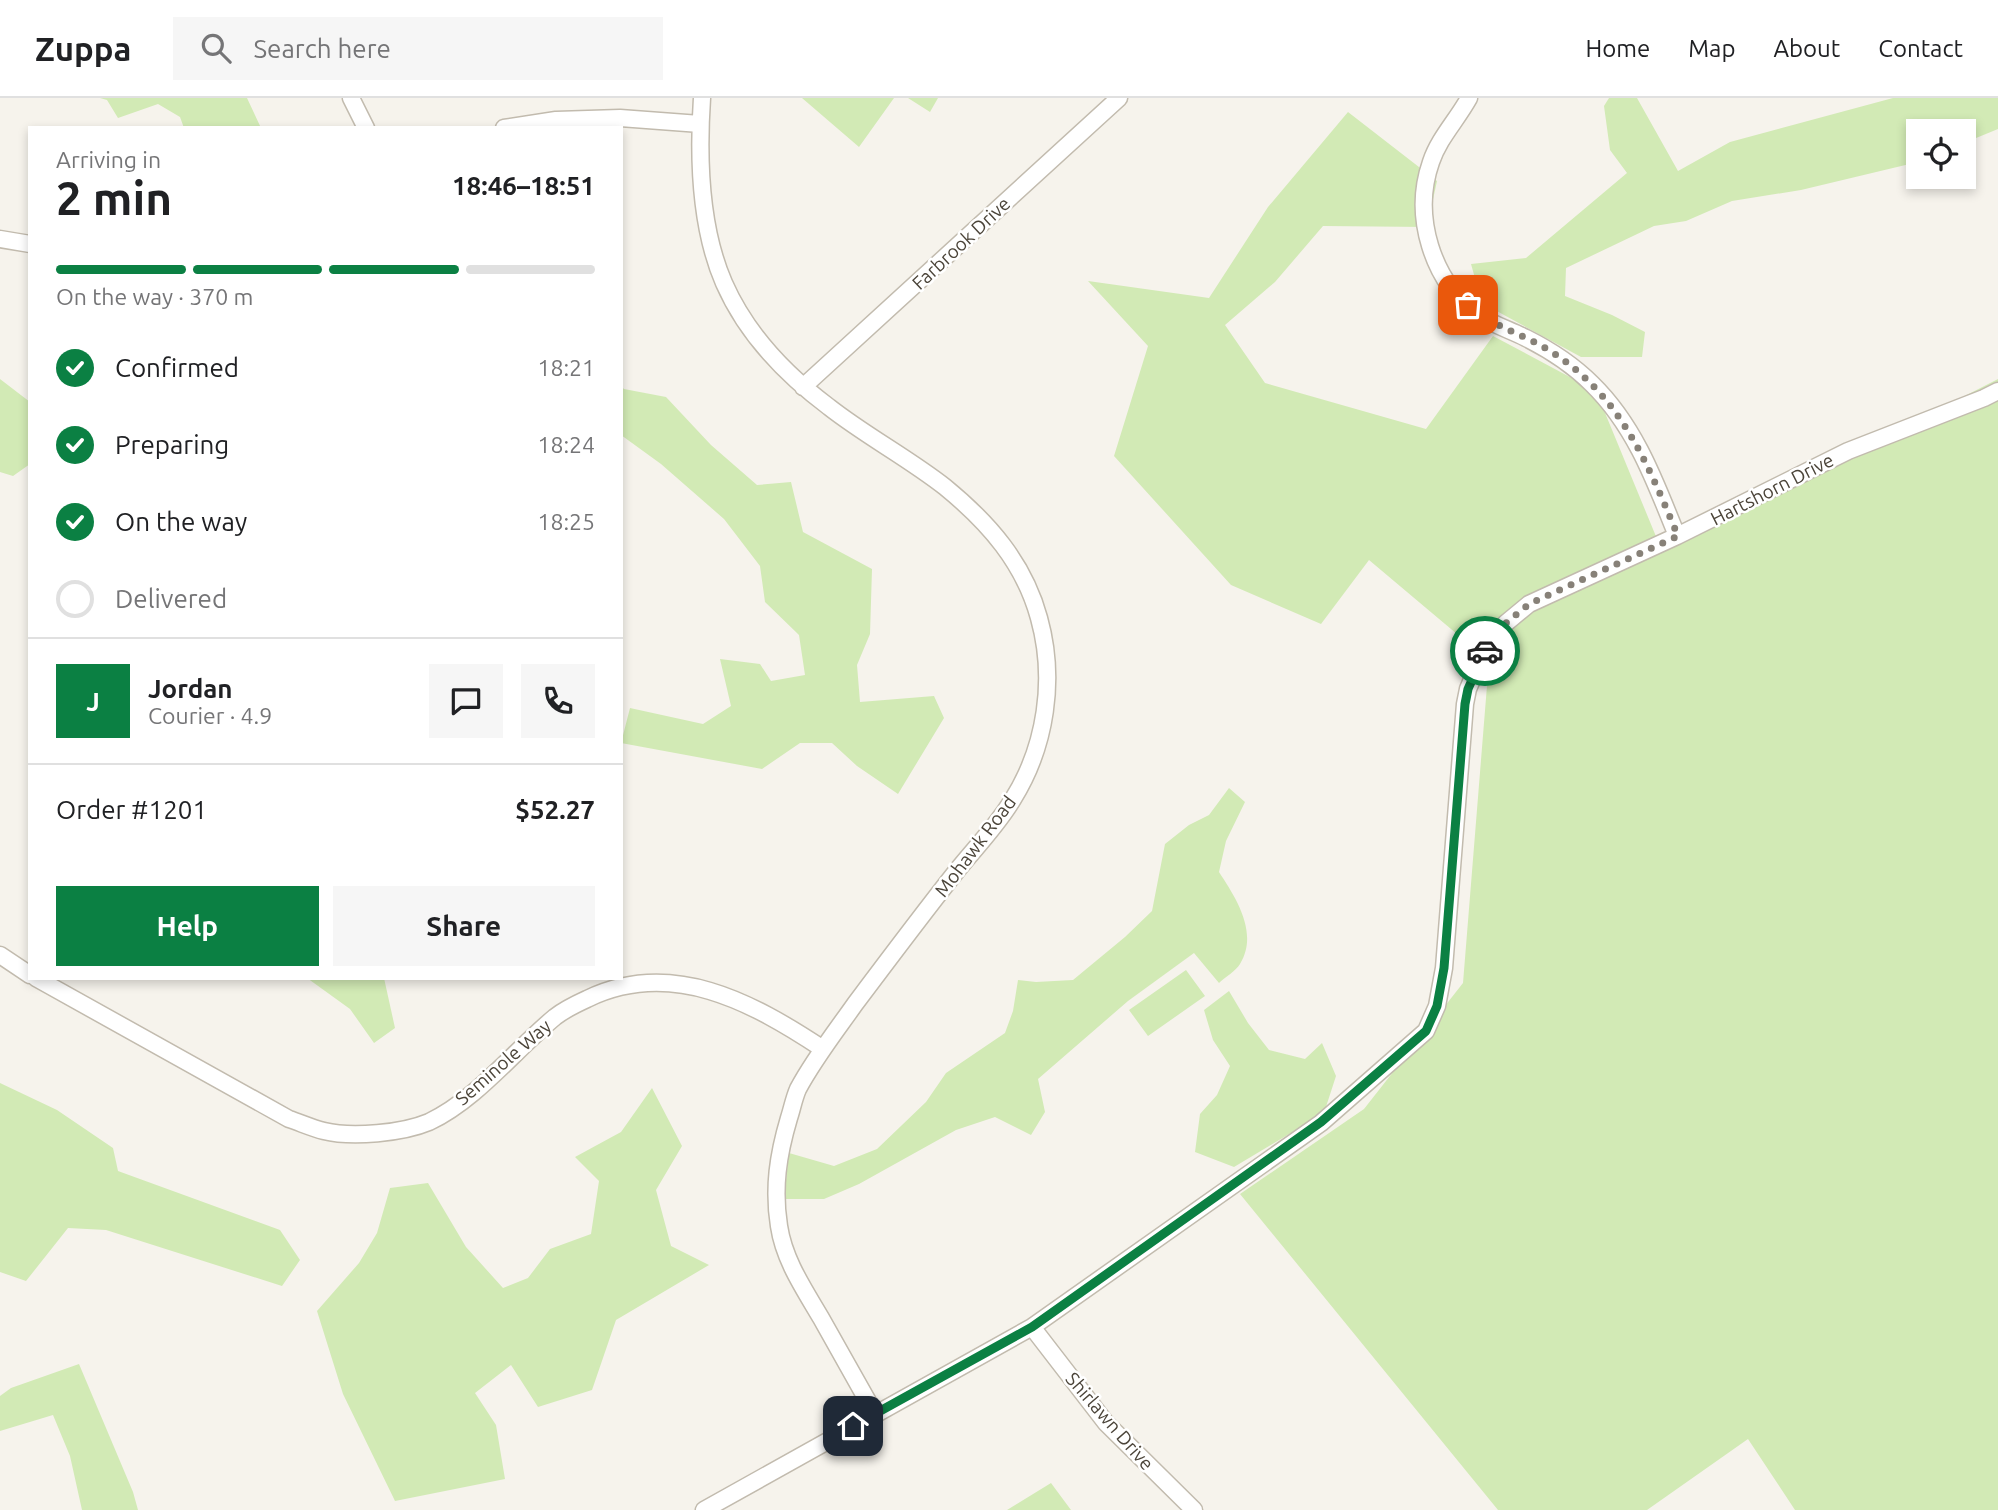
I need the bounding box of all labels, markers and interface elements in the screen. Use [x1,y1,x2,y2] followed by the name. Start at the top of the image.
[173,17,663,80] search box
[197,29,235,67] icon: search
[35,30,131,67] text: Zuppa
[253,34,391,63] text: Search here
[1585,35,1650,62] text: Home
[1688,35,1735,62] text: Map
[1773,35,1840,62] text: About
[1878,35,1963,62] text: Contact
[1906,119,1976,189] map controls
[1906,119,1976,189] button: locate
[56,147,161,172] text: Arriving in
[452,171,595,200] text: 18:46–18:51
[56,172,172,224] text: 2 min
[908,192,1014,294] street label: Farbrook Drive
[1438,275,1498,335] pin
[56,284,253,309] text: On the way · 370 m
[1449,286,1487,324] icon: bag
[56,349,94,387] icon: check
[115,353,239,382] text: Confirmed
[537,355,595,380] text: 18:21
[56,426,94,464] icon: check
[115,430,229,459] text: Preparing
[537,432,595,457] text: 18:24
[1707,449,1837,529] street label: Hartshorn Drive
[56,503,94,541] icon: check
[115,507,247,536] text: On the way
[537,509,595,534] text: 18:25
[115,584,227,613] text: Delivered
[1450,616,1520,686] courier
[1466,632,1504,670] icon: car
[429,664,503,738] button: chat
[521,664,595,738] button: phone
[148,674,233,703] text: Jordan
[86,687,100,716] text: J
[148,703,272,728] text: Courier · 4.9
[930,791,1020,901] street label: Mohawk Road
[56,795,207,824] text: Order #1201
[515,795,595,824] text: $52.27
[56,886,319,966] button: Help
[333,886,595,966] button: Share
[451,1015,555,1109] street label: Seminole Way
[1062,1368,1158,1474] street label: Shirlawn Drive
[823,1396,883,1456] pin
[834,1407,872,1445] icon: home

